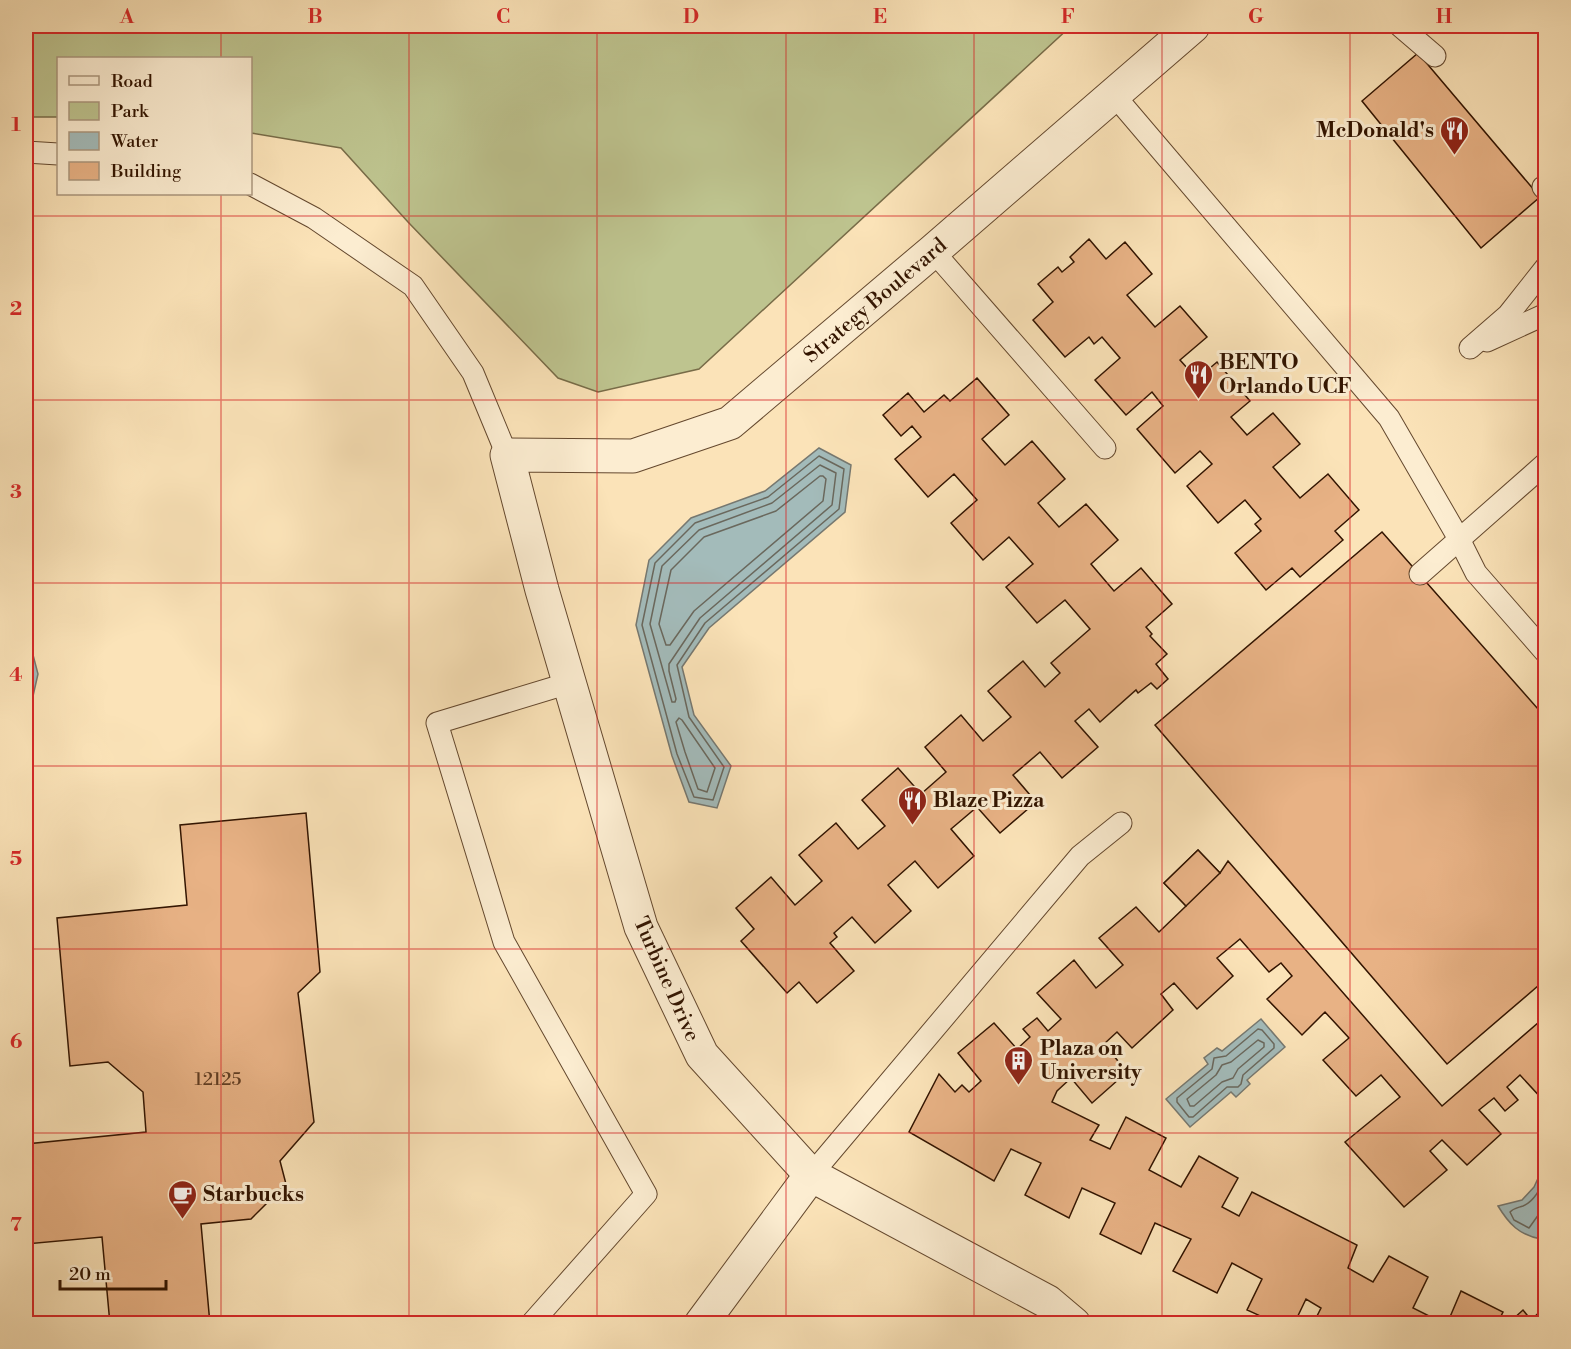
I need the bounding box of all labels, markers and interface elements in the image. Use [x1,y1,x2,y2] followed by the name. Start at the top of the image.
[119,5,135,30] text: A
[307,5,323,30] text: B
[496,5,510,30] text: C
[683,5,699,30] text: D
[873,5,887,30] text: E
[1061,5,1075,30] text: F
[1248,5,1264,30] text: G
[1436,5,1453,30] text: H
[57,57,252,195] legend
[111,70,154,93] text: Road
[111,100,150,123] text: Park
[11,113,21,138] text: 1
[1439,114,1471,156] restaurant icon: McDonald's
[1316,118,1434,144] place label: McDonald's
[110,130,159,153] text: Water
[110,160,182,183] text: Building
[799,233,953,369] street label: Strategy Boulevard
[10,297,22,322] text: 2
[1219,350,1352,400] place label: BENTO Orlando UCF
[1182,358,1214,400] restaurant icon: BENTO Orlando UCF
[10,480,22,505] text: 3
[9,663,23,688] text: 4
[896,784,928,826] restaurant icon: Blaze Pizza
[933,788,1045,814] place label: Blaze Pizza
[10,847,22,872] text: 5
[627,913,705,1046] street label: Turbine Drive
[10,1030,23,1055] text: 6
[1040,1036,1142,1086] place label: Plaza on University
[1003,1044,1035,1086] building icon: Plaza on University
[195,1068,242,1091] house number: 12125
[166,1178,198,1220] cafe icon: Starbucks
[203,1182,304,1208] place label: Starbucks
[10,1213,22,1238] text: 7
[60,1253,166,1291] scale bar
[69,1263,111,1286] text: 20 m

